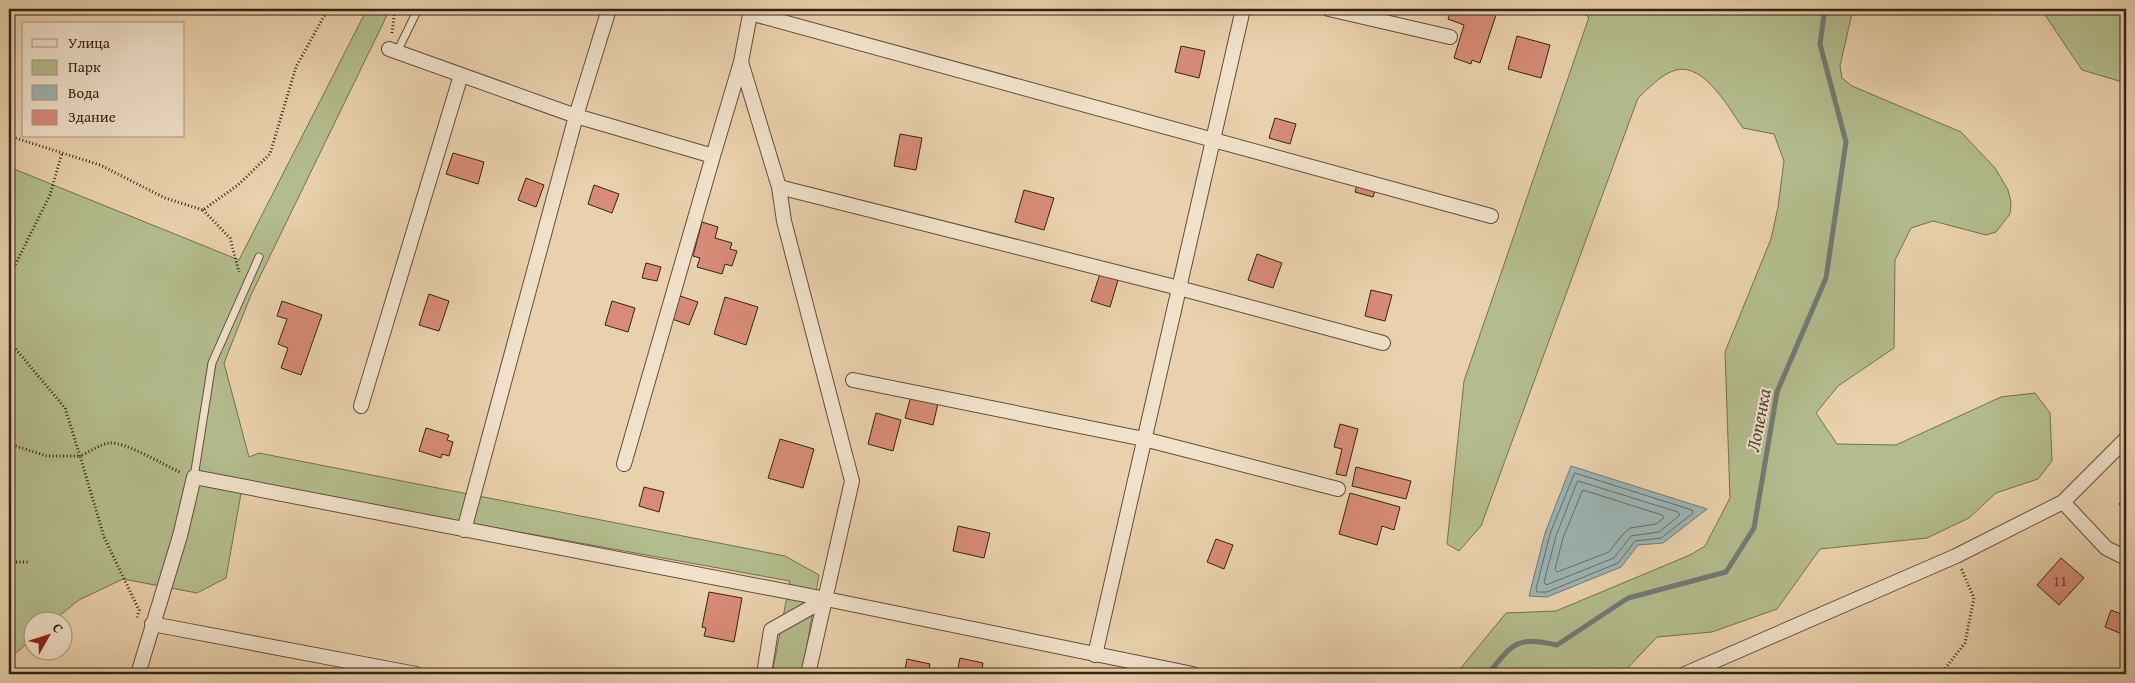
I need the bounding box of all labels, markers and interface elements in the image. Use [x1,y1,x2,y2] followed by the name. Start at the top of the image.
[22,22,185,138] legend
[68,32,111,53] text: Улица
[68,56,101,77] text: Парк
[68,82,100,103] text: Вода
[68,106,116,127] text: Здание
[1738,386,1778,454] water label: Лопенка
[2053,570,2067,591] house number: 11
[22,610,72,660] north arrow
[48,618,68,637] text: С

